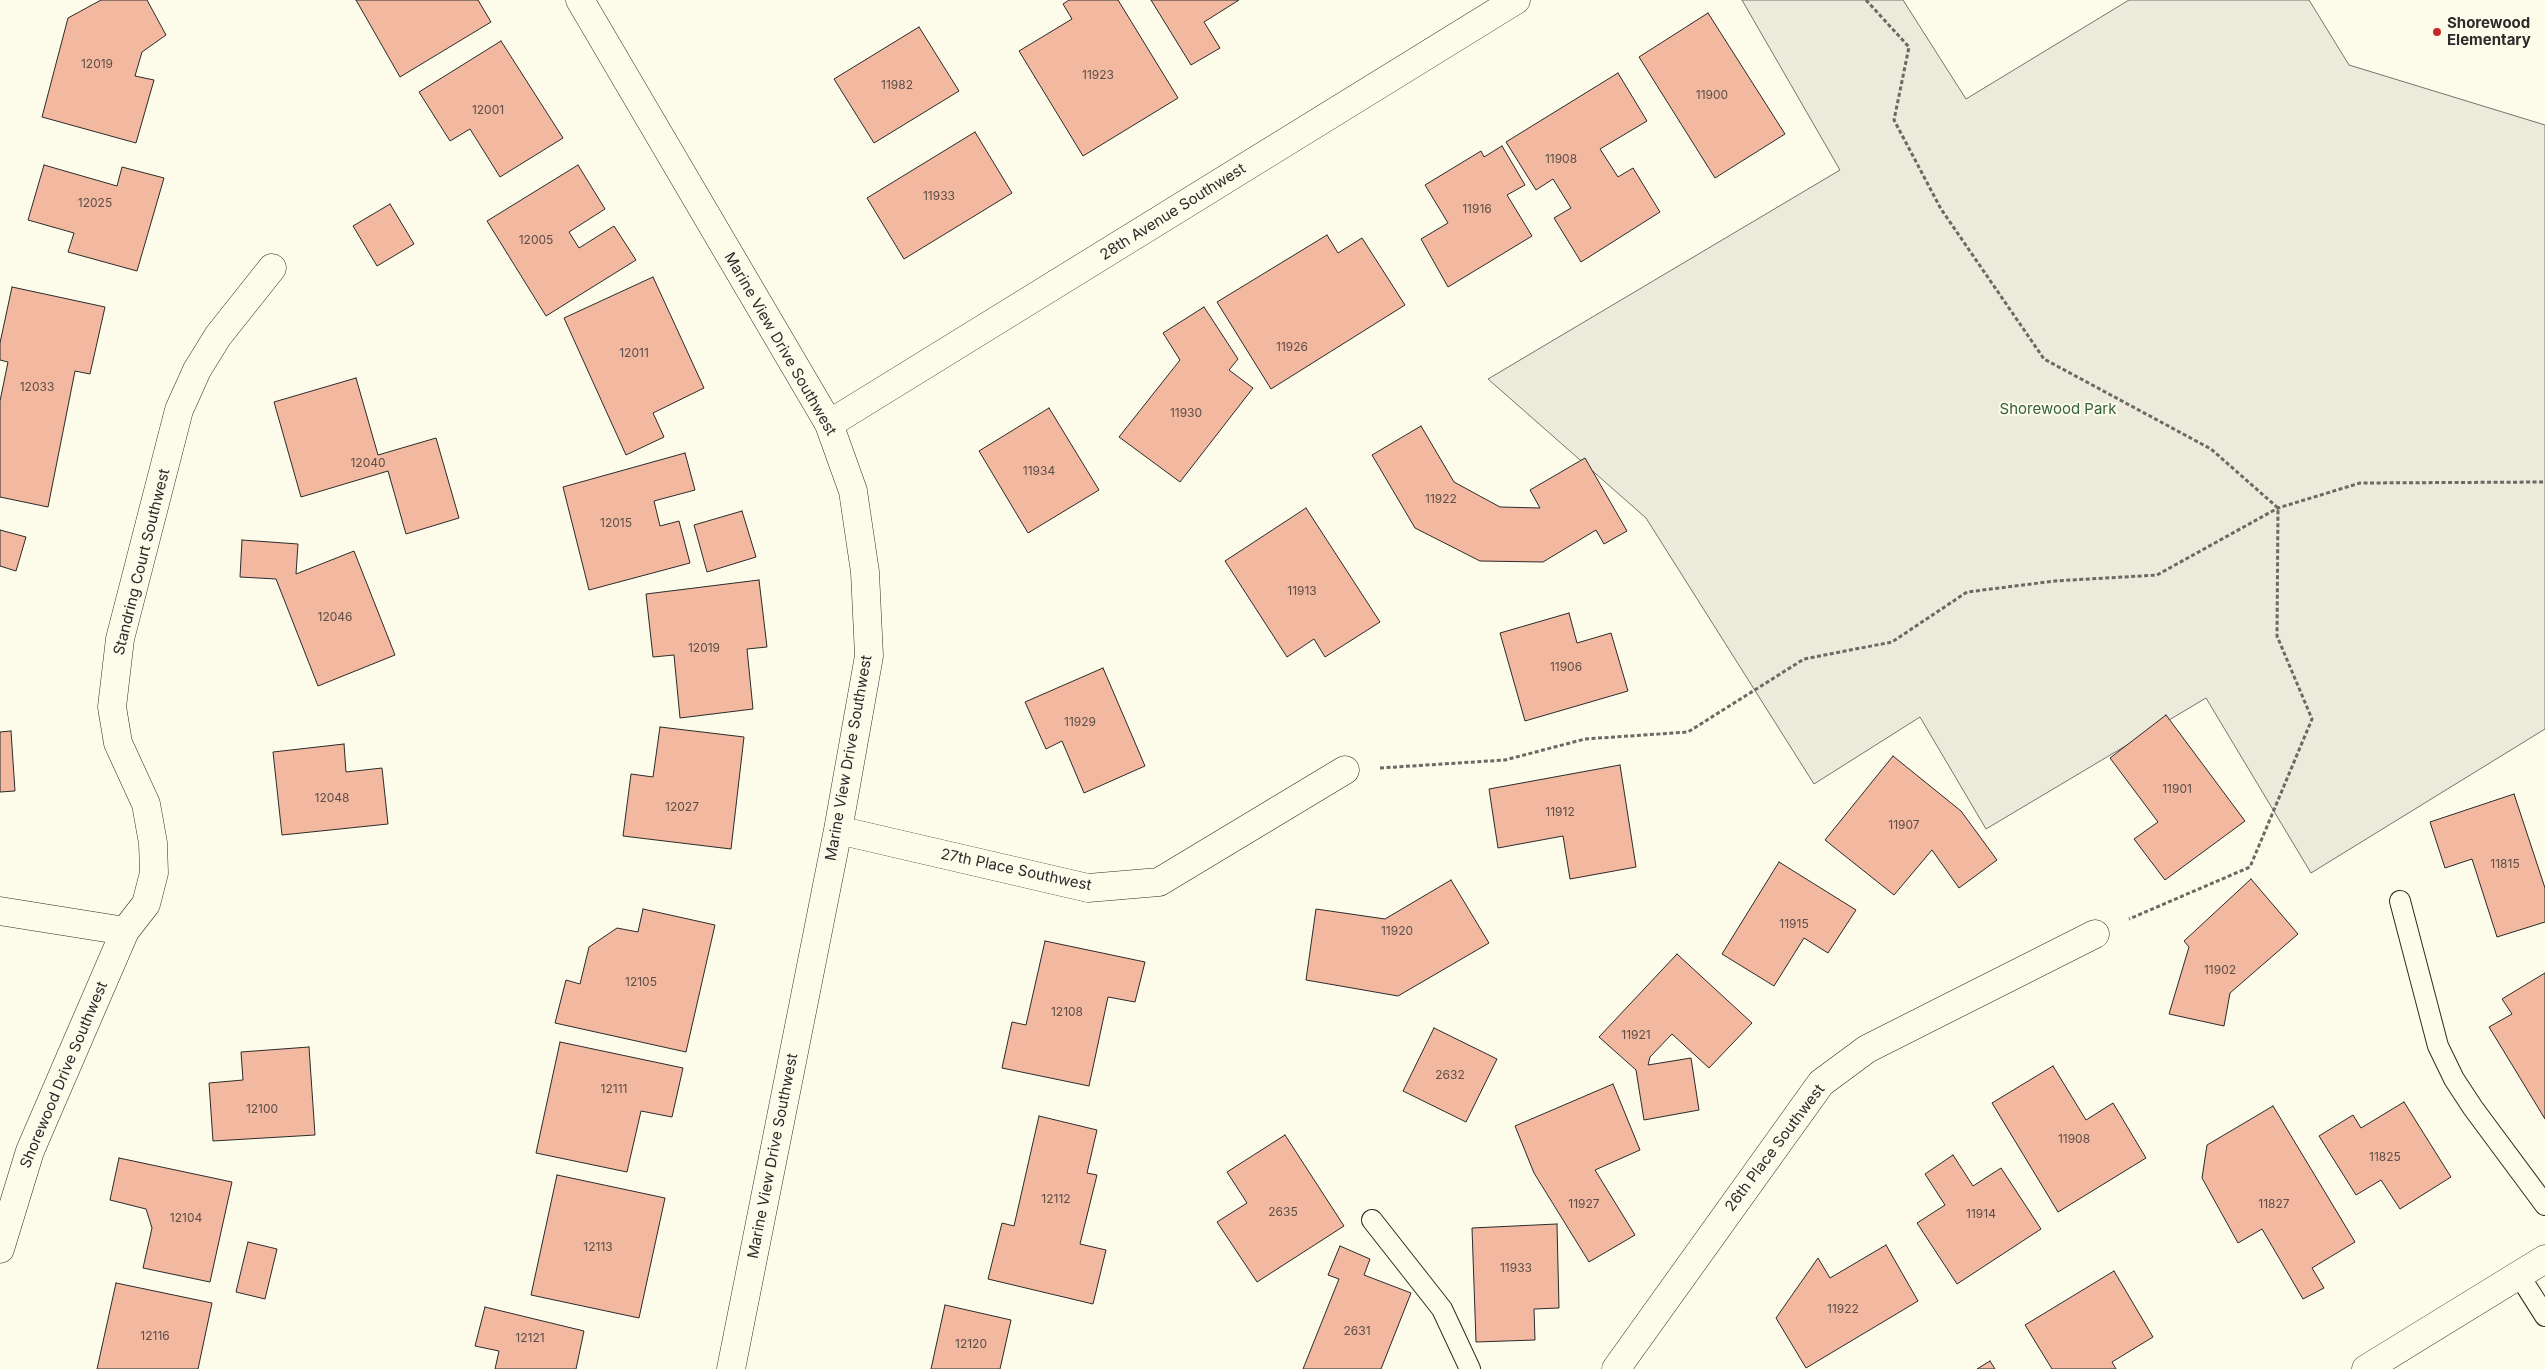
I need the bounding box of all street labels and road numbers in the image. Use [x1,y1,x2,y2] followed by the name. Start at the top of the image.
[1097,160,1249,264] street label: 28th Avenue Southwest
[720,249,840,439] street label: Marine View Drive Southwest
[110,467,174,657] street label: Standring Court Southwest
[822,654,876,862] street label: Marine View Drive Southwest
[939,845,1093,895] street label: 27th Place Southwest
[16,979,112,1171] street label: Shorewood Drive Southwest
[744,1052,802,1260] street label: Marine View Drive Southwest
[1721,1081,1829,1215] street label: 26th Place Southwest

